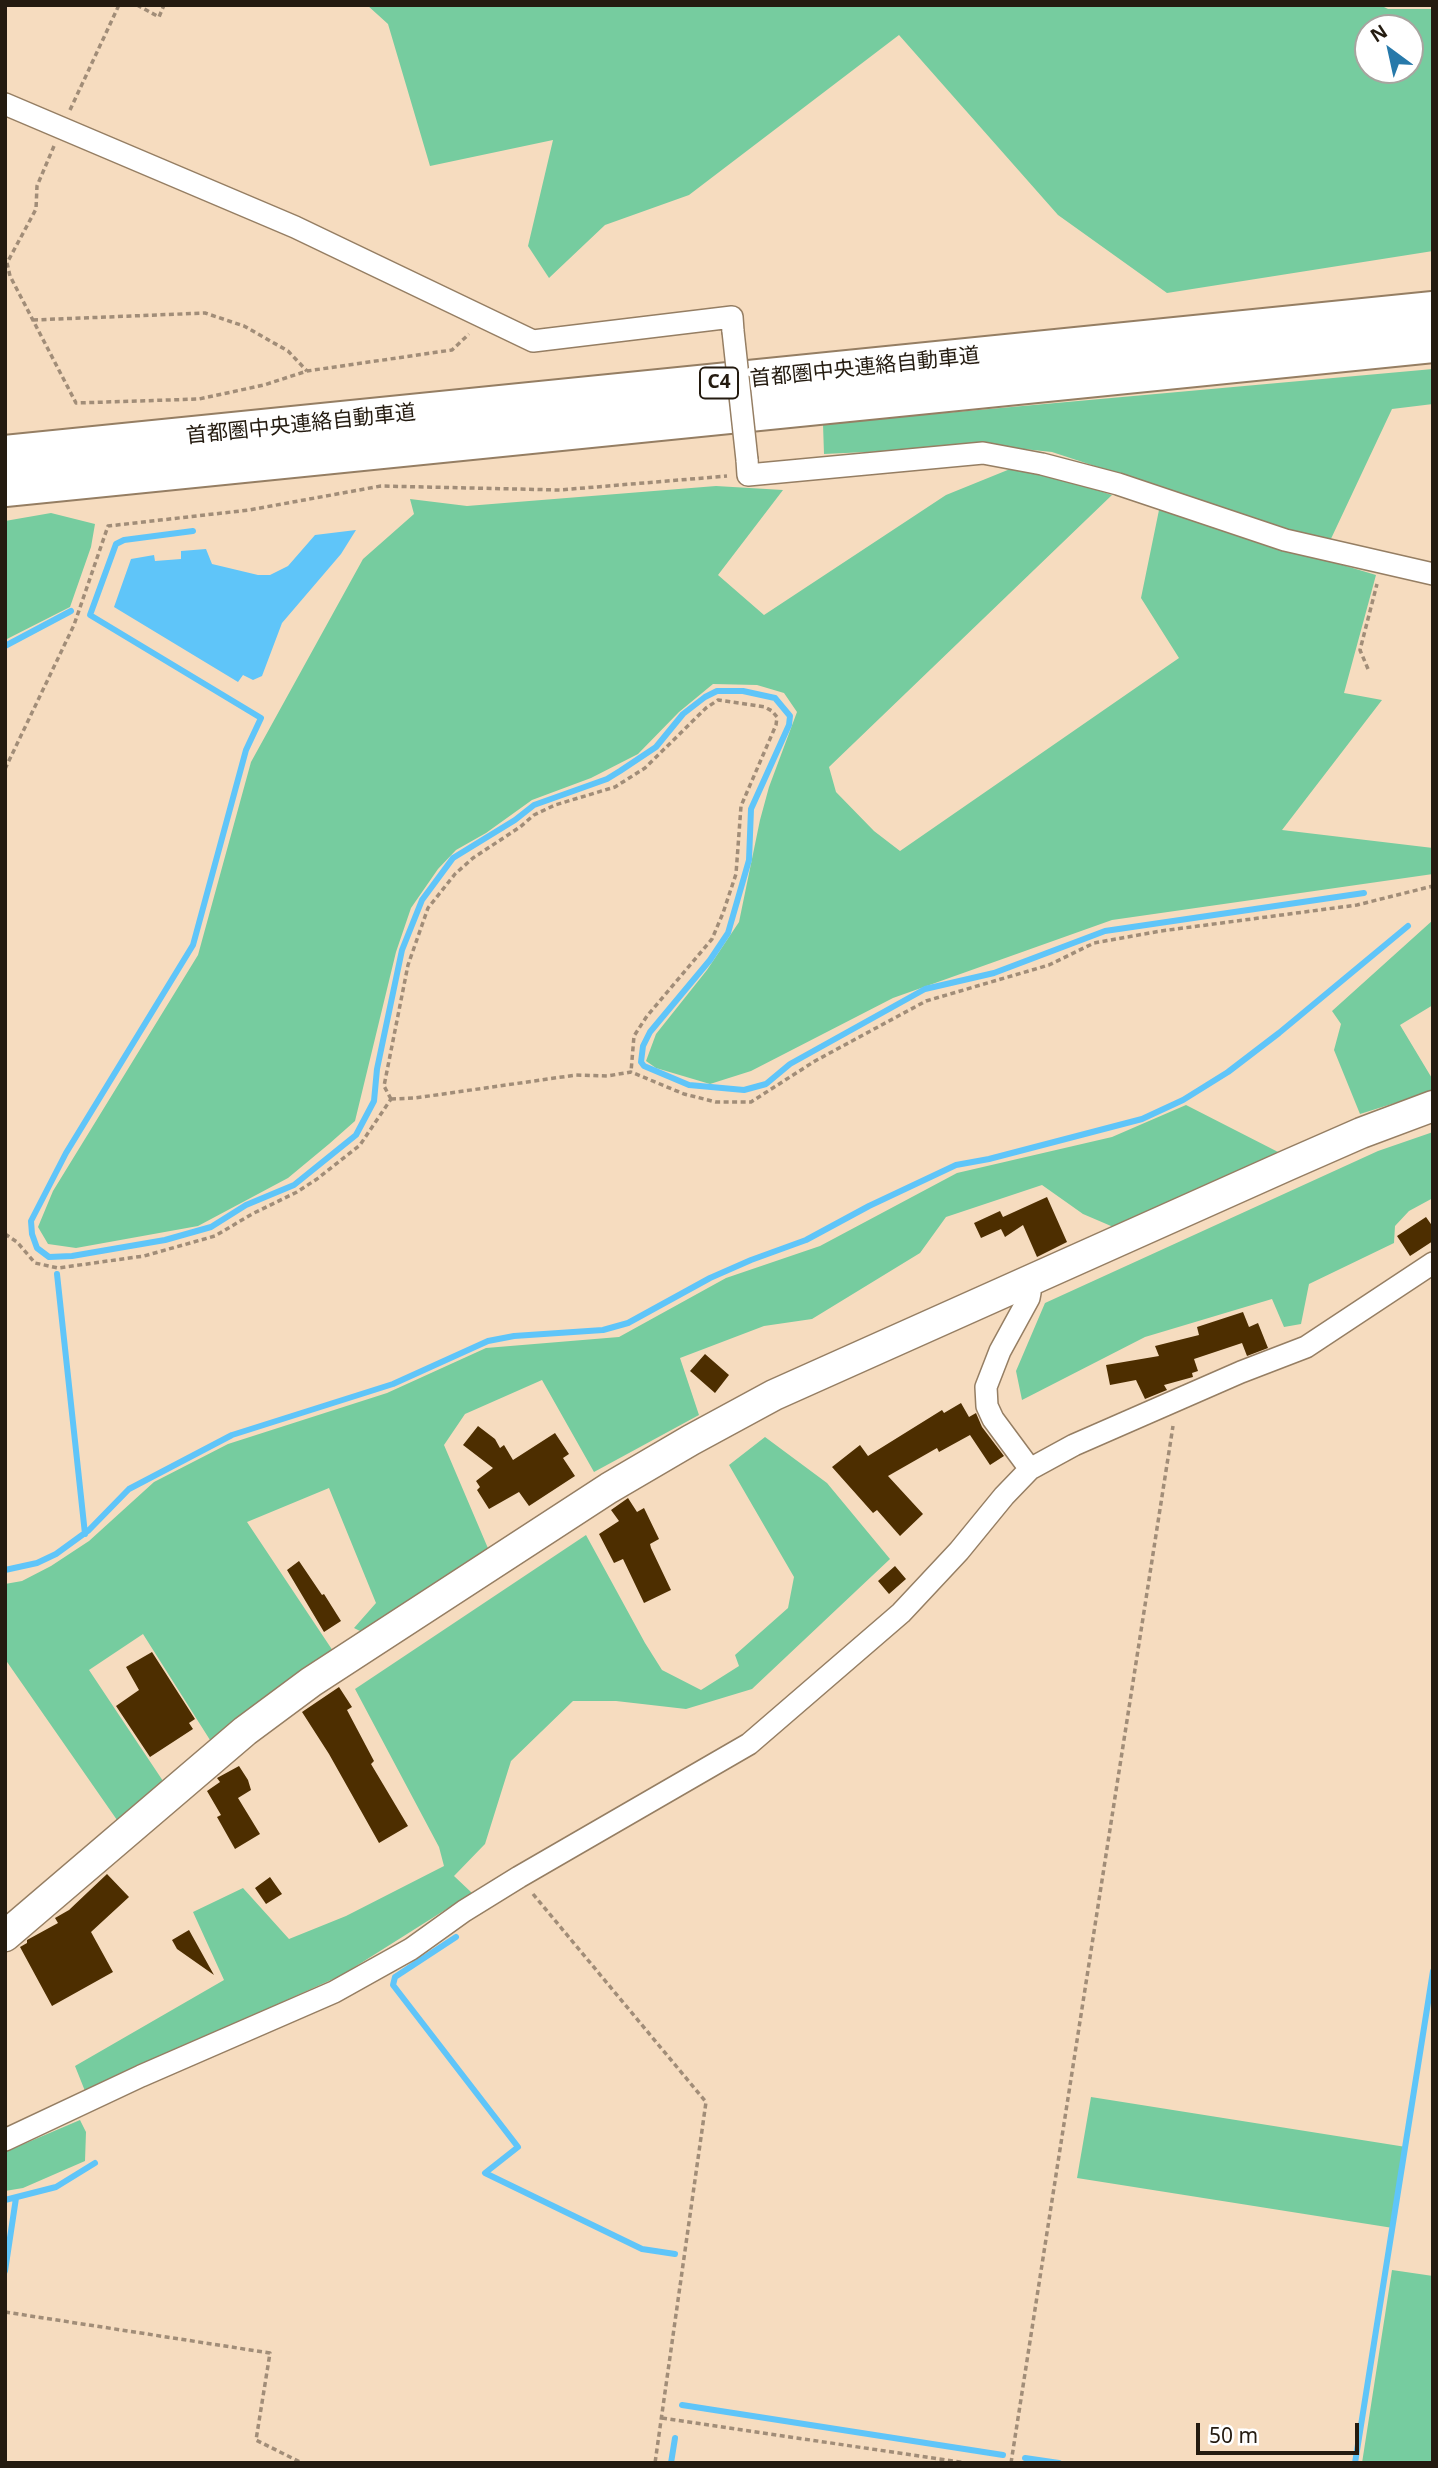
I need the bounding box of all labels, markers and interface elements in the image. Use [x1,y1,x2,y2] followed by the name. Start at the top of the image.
[1354,14,1424,84] north arrow
[1365,18,1392,48] text: N
[749,343,981,393] street label: 首都圏中央連絡自動車道
[700,368,738,398] road number: C4
[185,400,417,450] street label: 首都圏中央連絡自動車道
[1200,2408,1363,2452] scale bar
[1209,2421,1258,2449] text: 50 m

